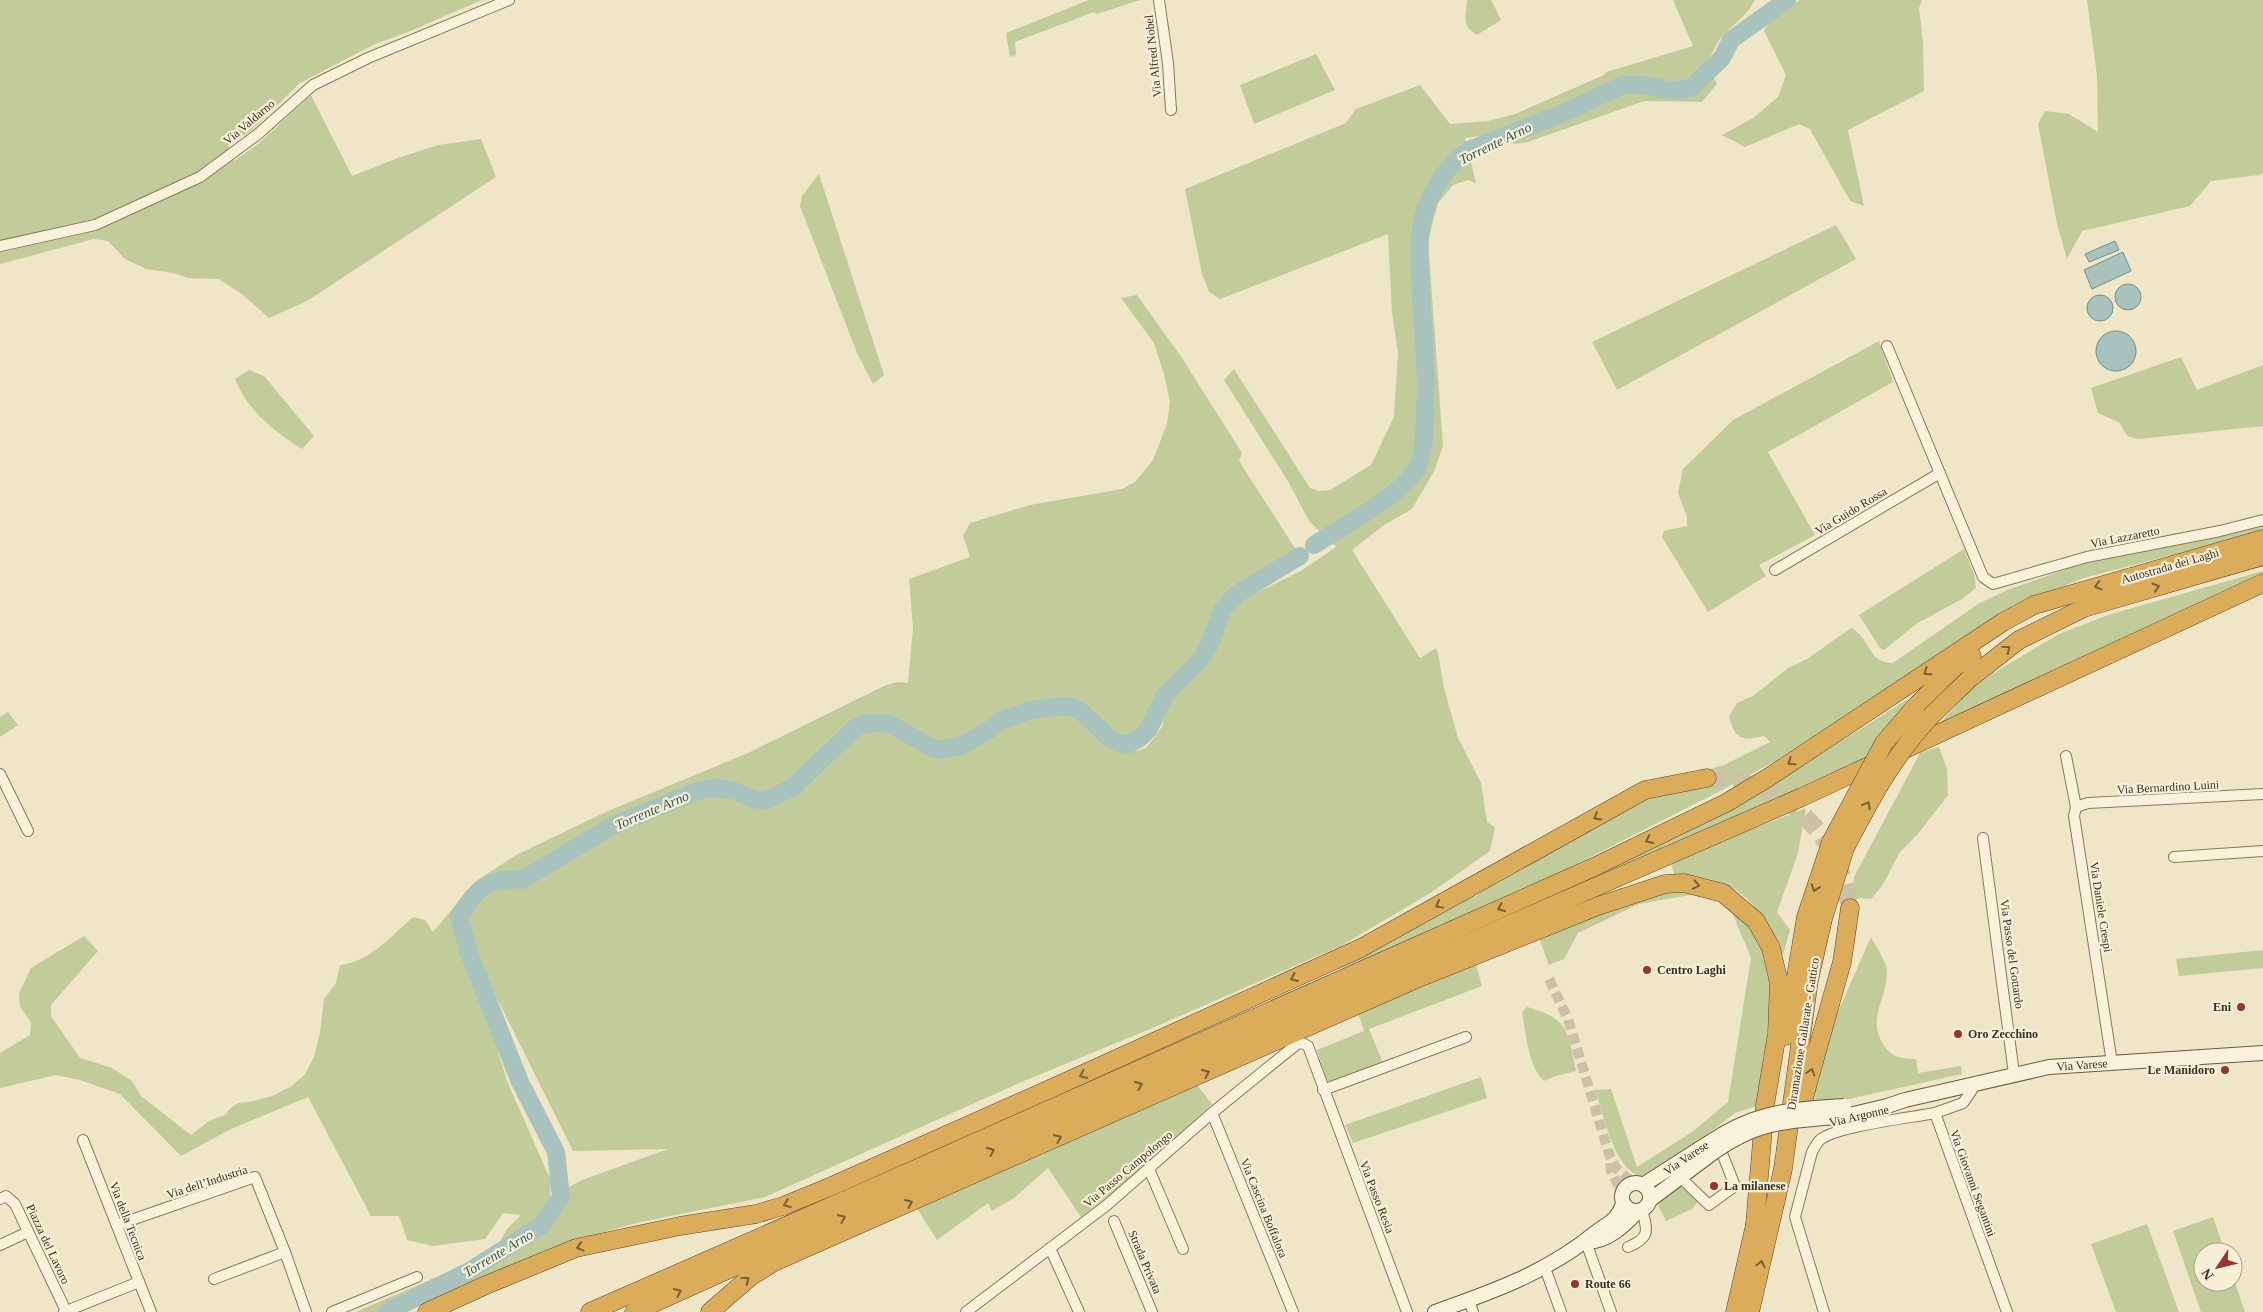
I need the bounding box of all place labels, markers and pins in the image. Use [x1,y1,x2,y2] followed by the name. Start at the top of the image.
[1657,963,1726,977] place label: Centro Laghi
[1641,964,1653,976] marker: Centro Laghi
[2213,1000,2232,1014] place label: Eni
[2235,1001,2247,1013] marker: Eni
[1968,1027,2038,1041] place label: Oro Zecchino
[1952,1028,1964,1040] marker: Oro Zecchino
[2148,1063,2215,1077] place label: Le Manidoro
[2219,1064,2231,1076] marker: Le Manidoro
[1724,1179,1786,1193] place label: La milanese
[1708,1180,1720,1192] marker: La milanese
[1585,1277,1631,1291] place label: Route 66
[1569,1278,1581,1290] marker: Route 66

